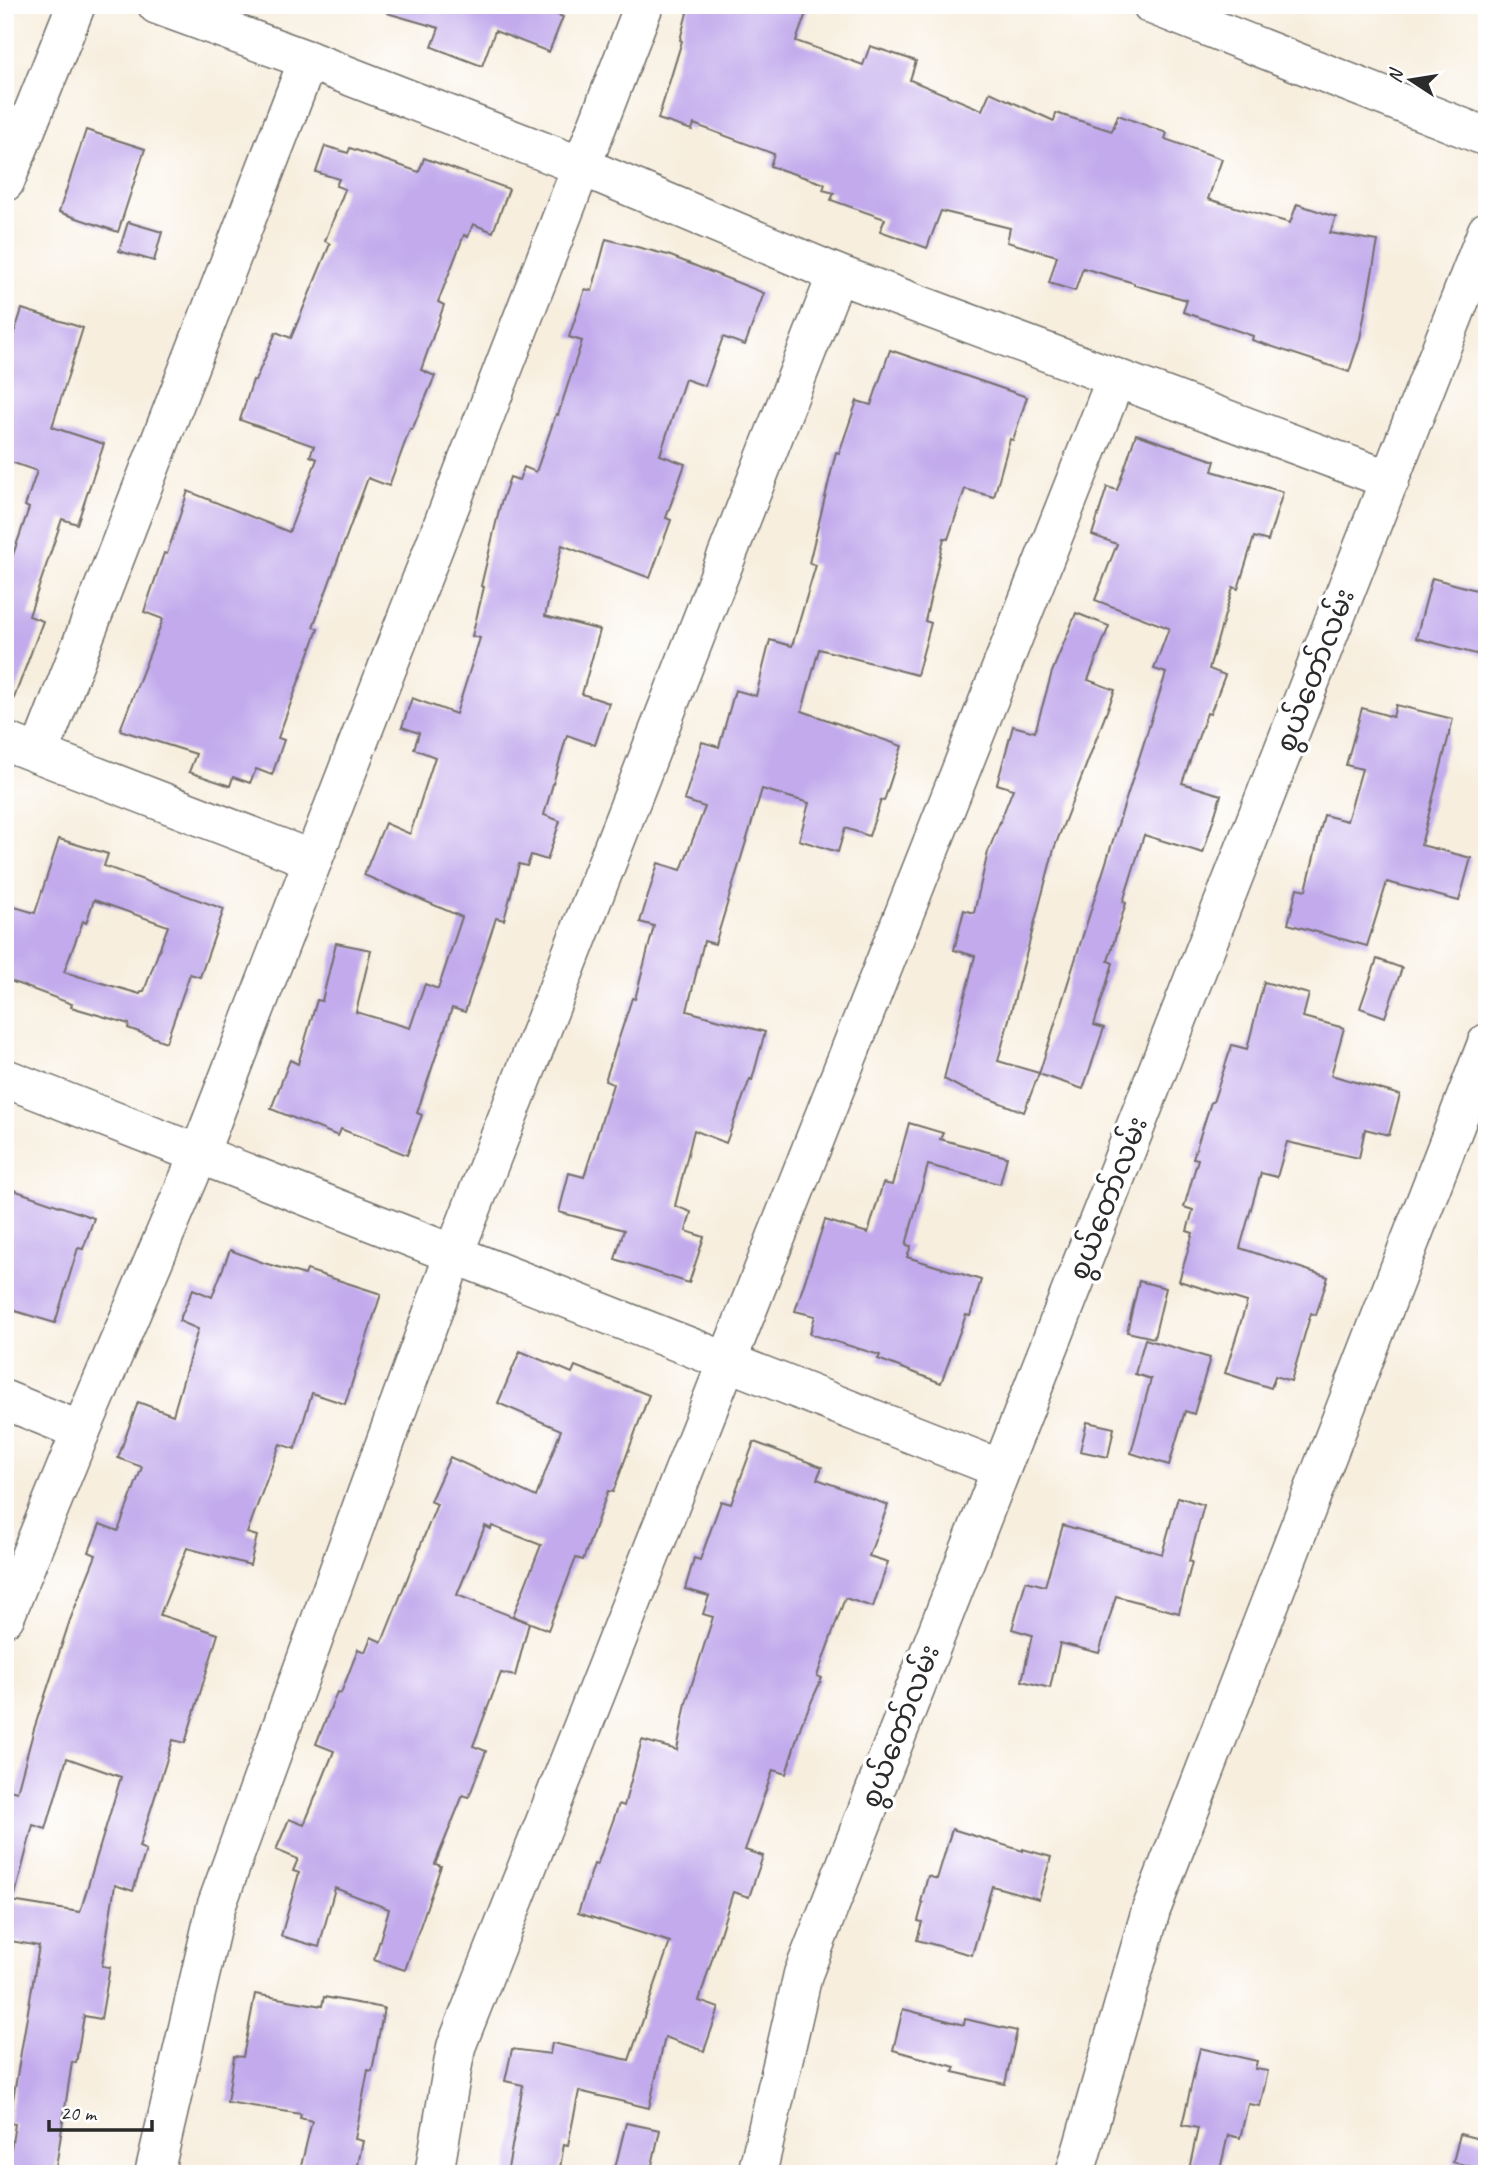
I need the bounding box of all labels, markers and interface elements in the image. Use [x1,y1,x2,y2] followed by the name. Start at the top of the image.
[1376,46,1446,116] north arrow
[1382,65,1409,85] text: N
[1267,583,1366,758] street label: စွယ်တော်လမ်း
[1060,1111,1159,1286] street label: စွယ်တော်လမ်း
[852,1639,951,1814] street label: စွယ်တော်လမ်း
[49,2088,152,2132] scale bar
[60,2100,98,2126] text: 20 m

